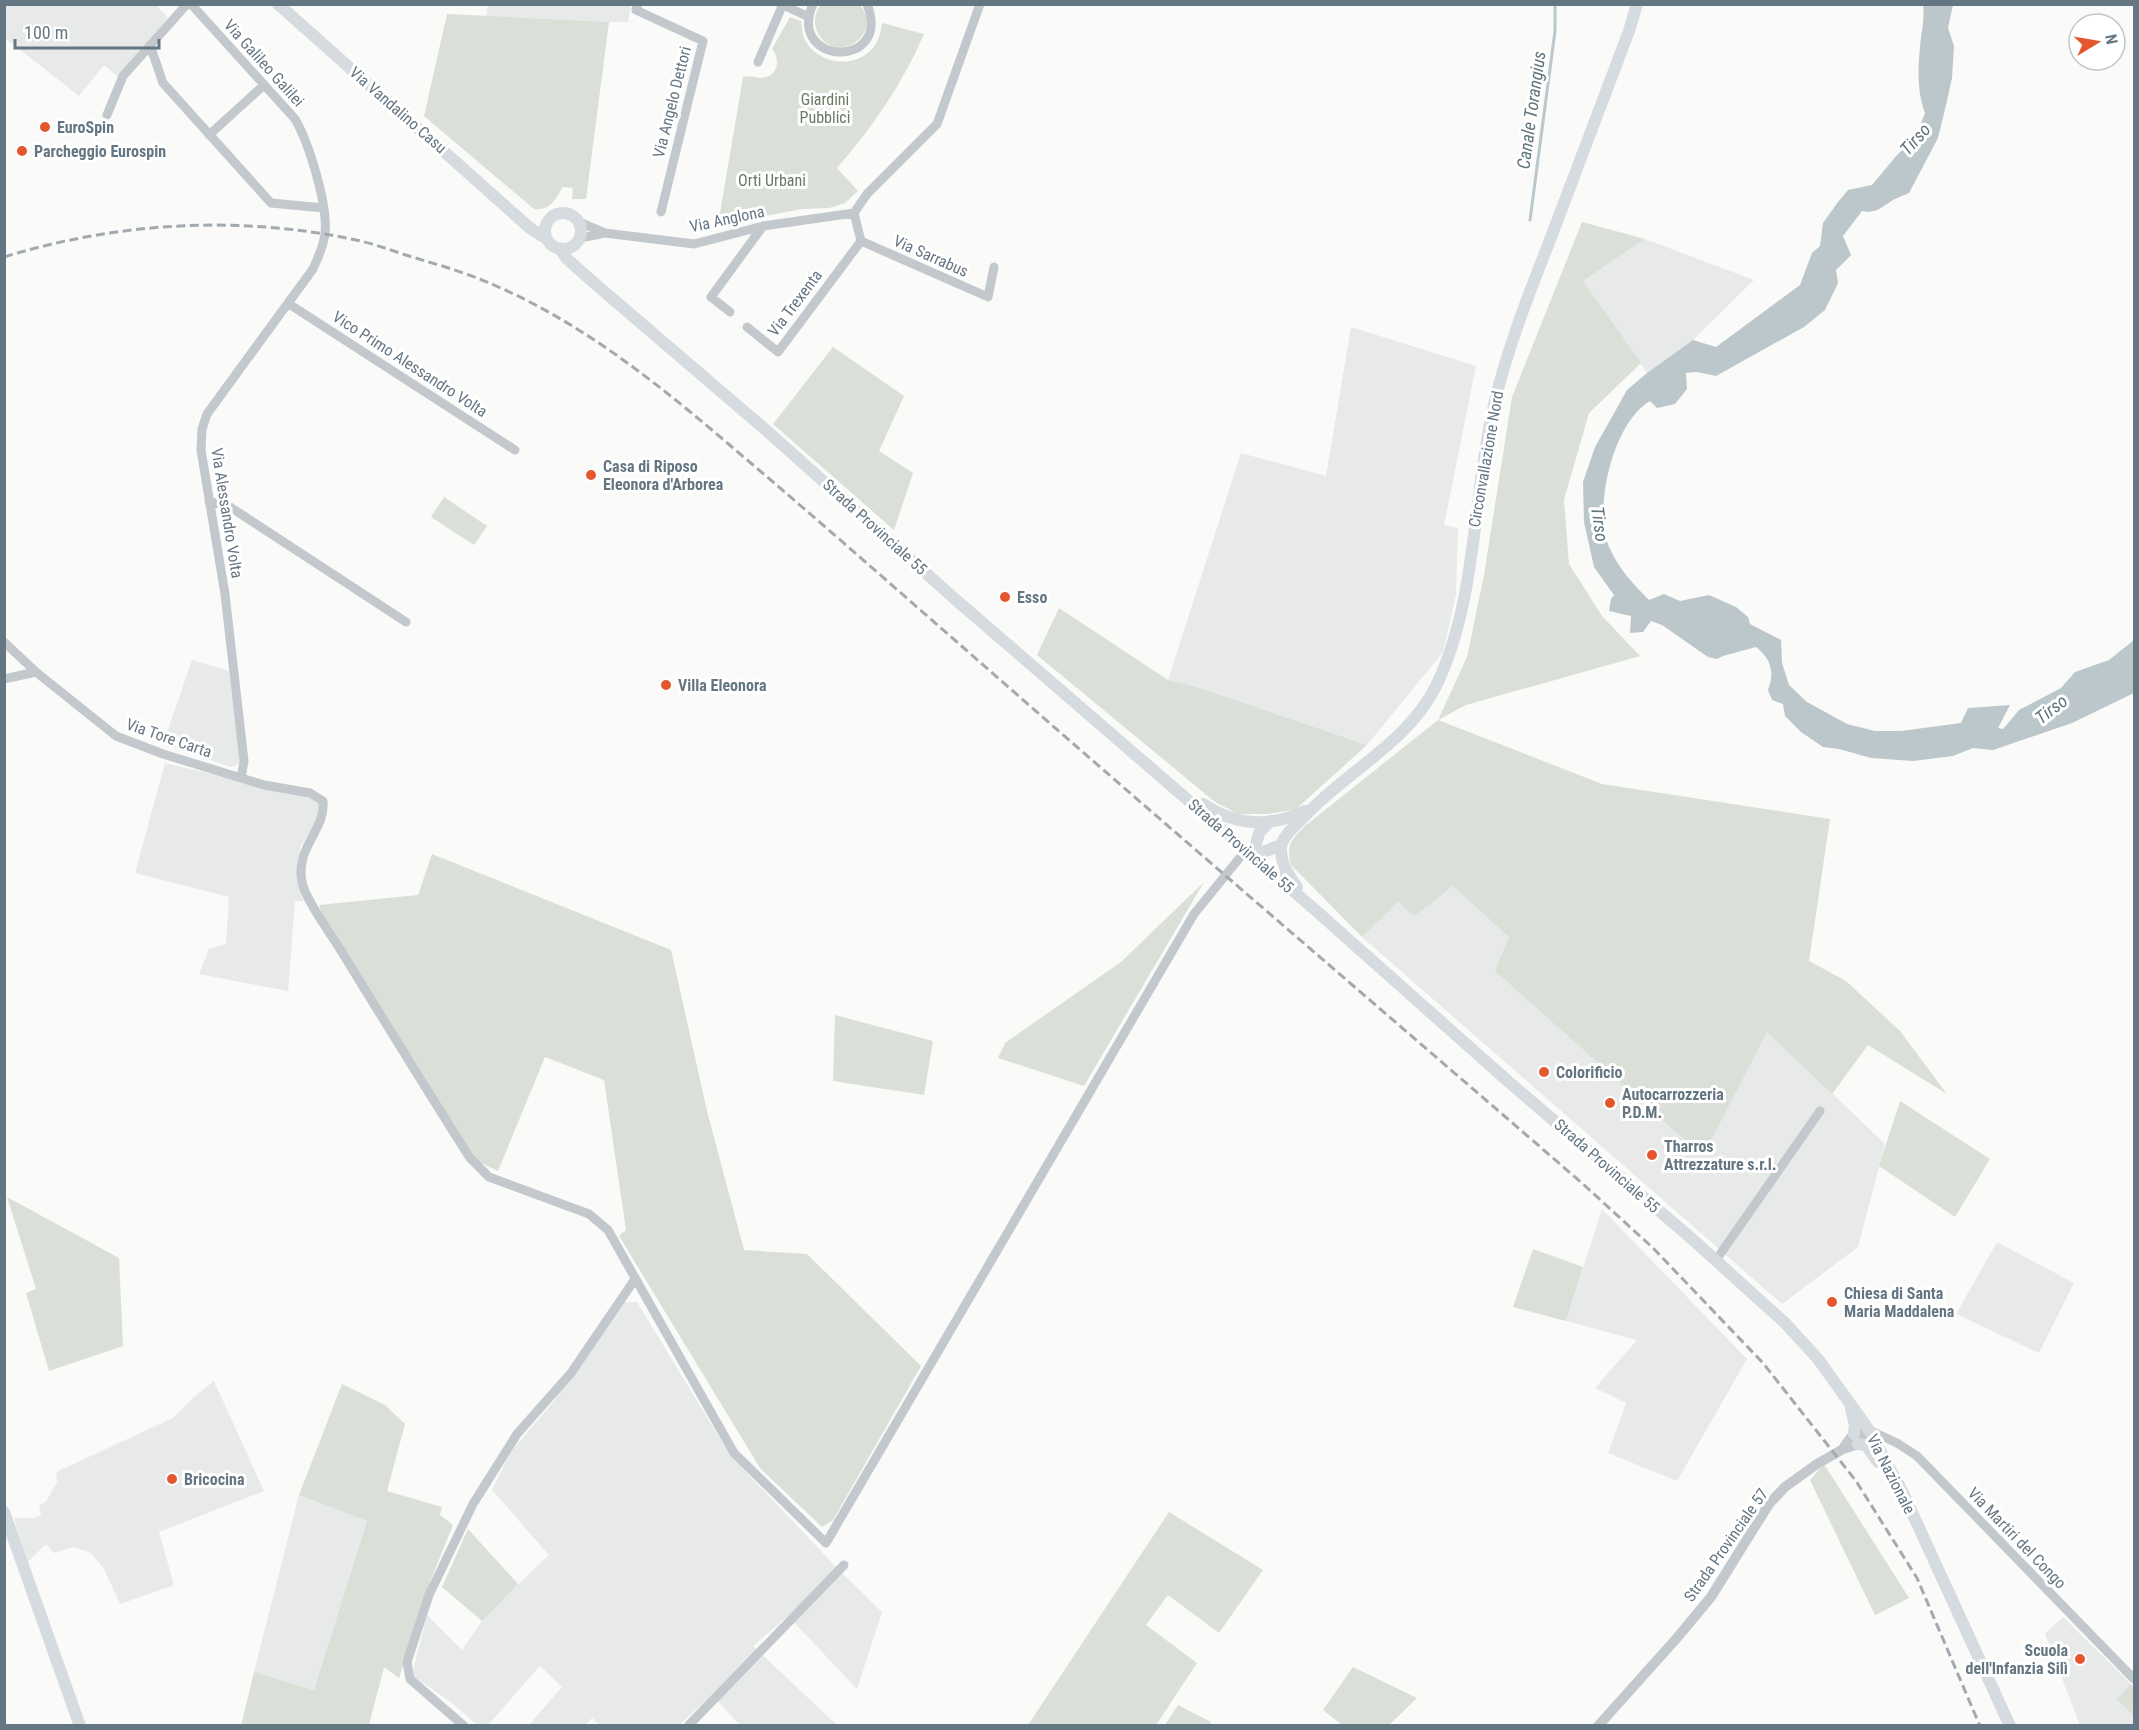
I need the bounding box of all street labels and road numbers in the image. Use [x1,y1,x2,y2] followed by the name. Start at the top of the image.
[220,16,308,110] street label: Via Galileo Galilei
[649,44,695,160] street label: Via Angelo Dettori
[346,63,450,157] street label: Via Vandalino Casu
[688,202,766,236] street label: Via Anglona
[891,231,971,281] street label: Via Sarrabus
[764,266,826,340] street label: Via Trexenta
[329,307,491,421] street label: Vico Primo Alessandro Volta
[1465,389,1507,529] street label: Circonvallazione Nord
[207,447,247,579] street label: Via Alessandro Volta
[819,475,931,579] street label: Strada Provinciale 55
[124,714,214,762] street label: Via Tore Carta
[1184,795,1298,897] street label: Strada Provinciale 55
[1550,1115,1664,1217] street label: Strada Provinciale 55
[1863,1431,1919,1517] street label: Via Nazionale
[1964,1484,2070,1592] street label: Via Martiri del Congo
[1680,1485,1772,1605] street label: Strada Provinciale 57

